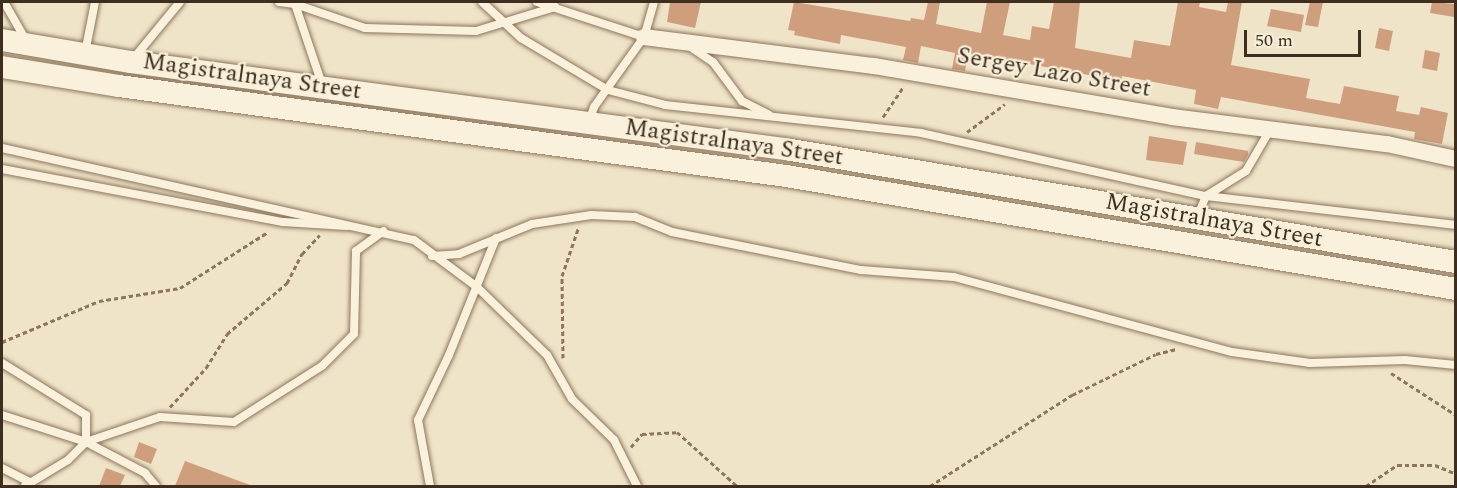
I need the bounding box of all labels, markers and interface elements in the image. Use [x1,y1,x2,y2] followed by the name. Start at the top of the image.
[1247,18,1364,56] scale bar
[1255,27,1293,54] text: 50 m
[955,42,1153,104] street label: Sergey Lazo Street
[141,47,363,107] street label: Magistralnaya Street
[623,113,845,173] street label: Magistralnaya Street
[1103,188,1325,254] street label: Magistralnaya Street

